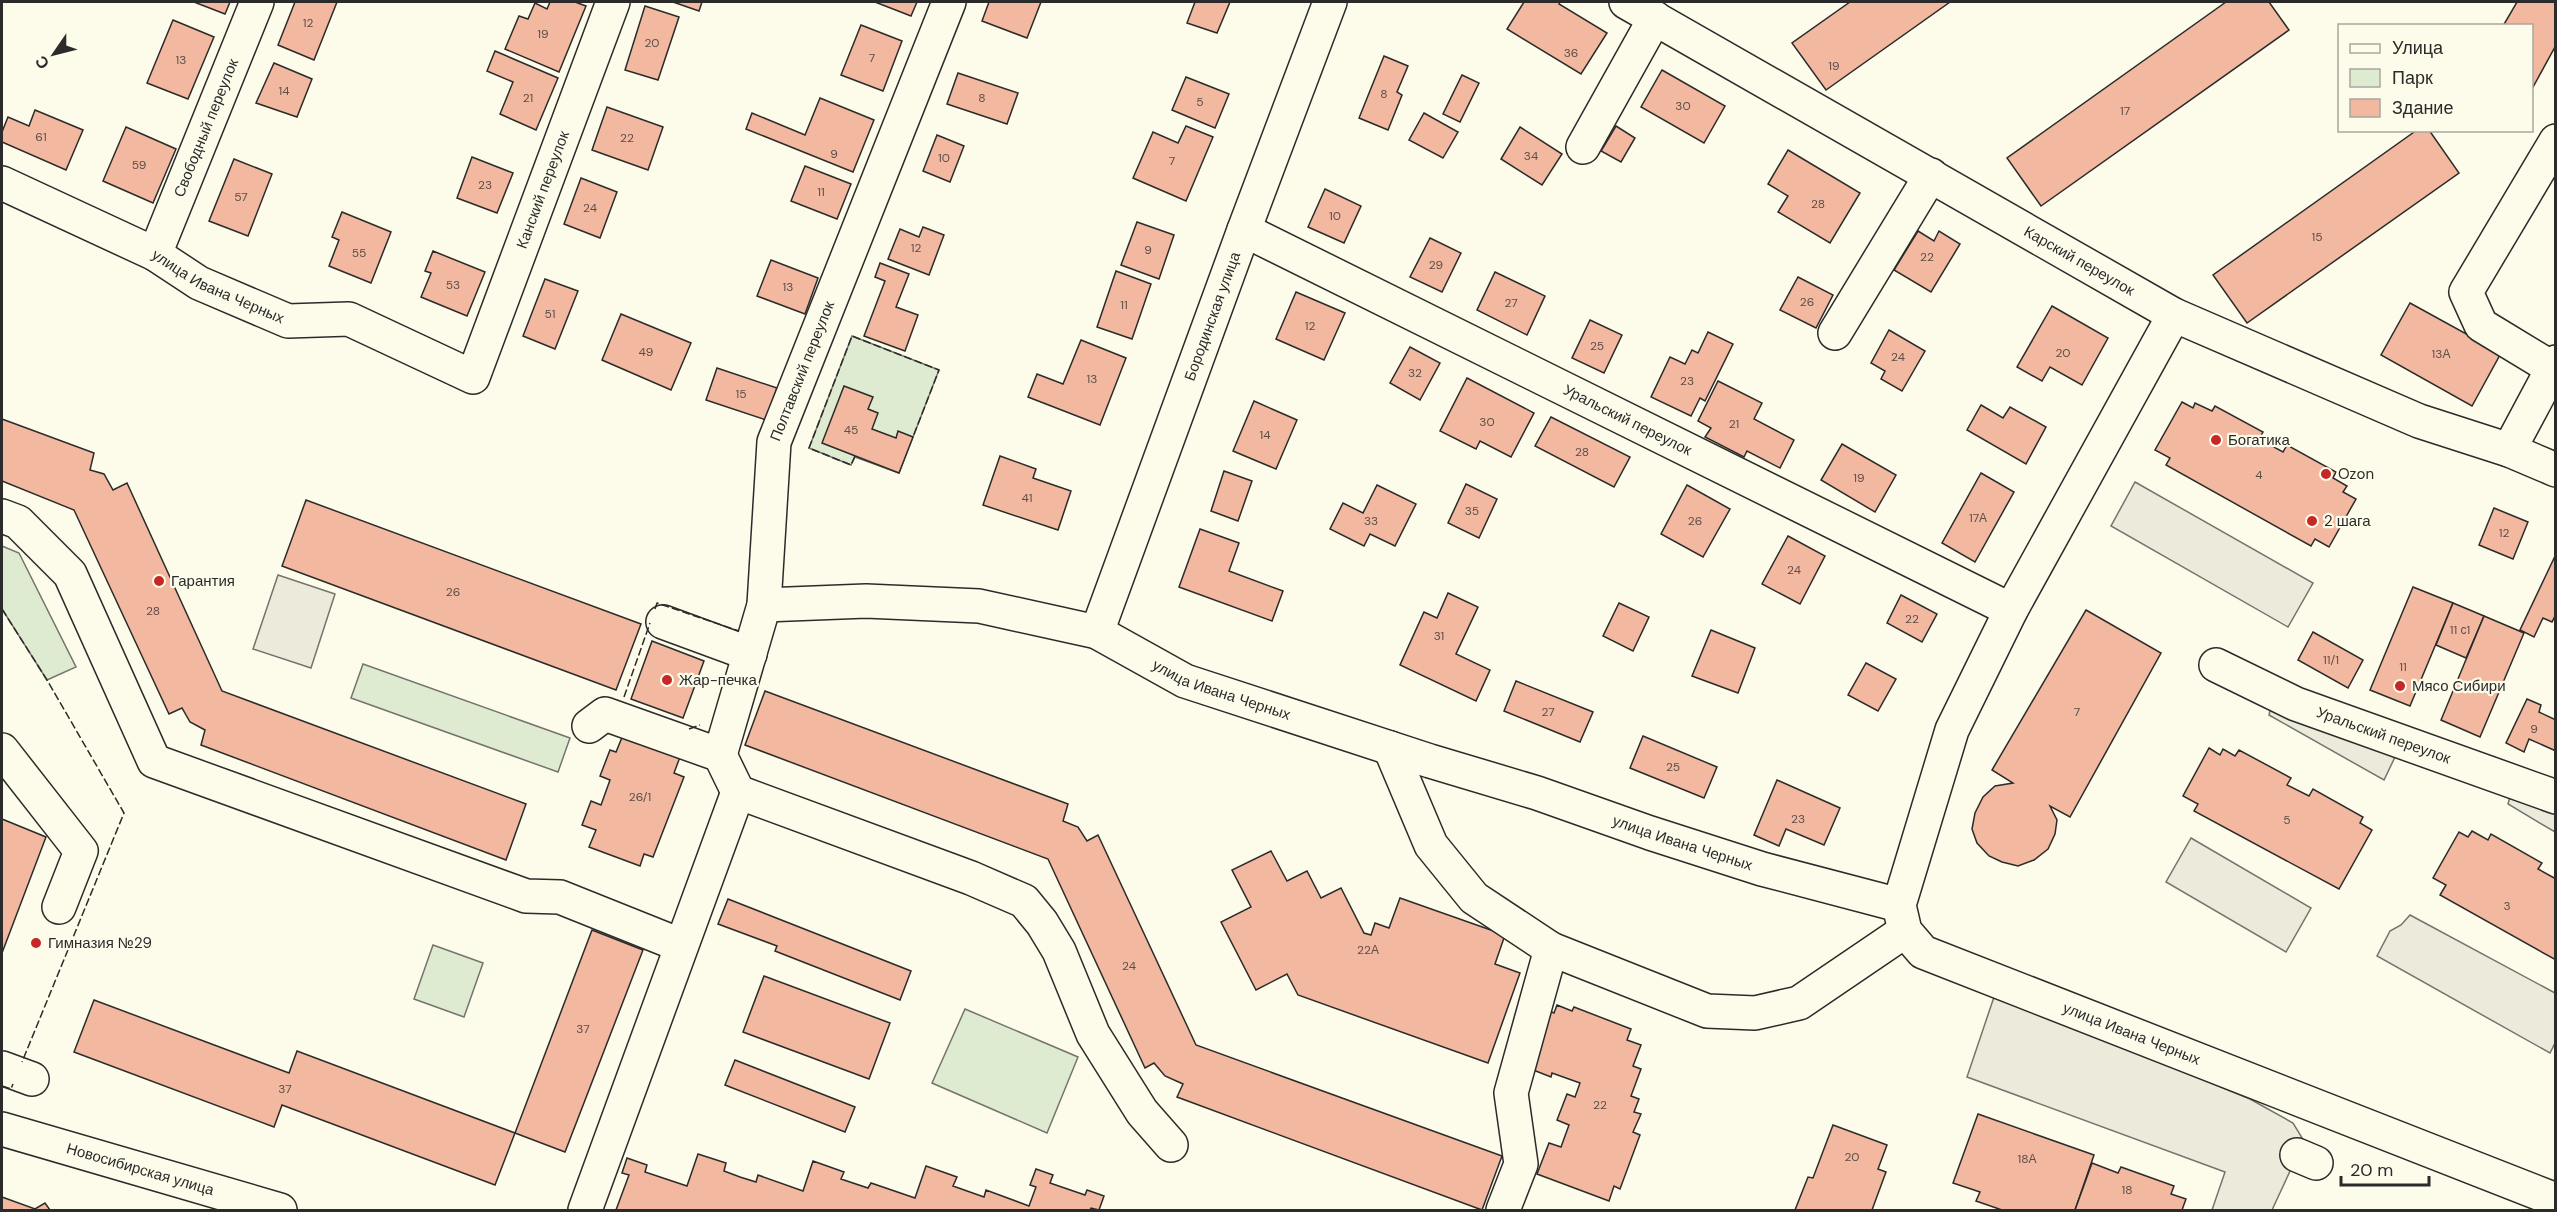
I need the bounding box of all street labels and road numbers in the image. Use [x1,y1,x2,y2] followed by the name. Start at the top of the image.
[169,55,243,200] street label: Свободный переулок
[512,128,574,251] street label: Канский переулок
[2020,221,2139,301] street label: Карский переулок
[148,245,288,328] street label: улица Ивана Черных
[1180,248,1245,384] street label: Бородинская улица
[765,298,839,444] street label: Полтавский переулок
[1560,380,1696,460] street label: Уральский переулок
[1149,655,1293,725] street label: улица Ивана Черных
[2314,702,2454,769] street label: Уральский переулок
[1610,811,1755,875] street label: улица Ивана Черных
[2060,998,2204,1070] street label: улица Ивана Черных
[64,1138,217,1200] street label: Новосибирская улица

